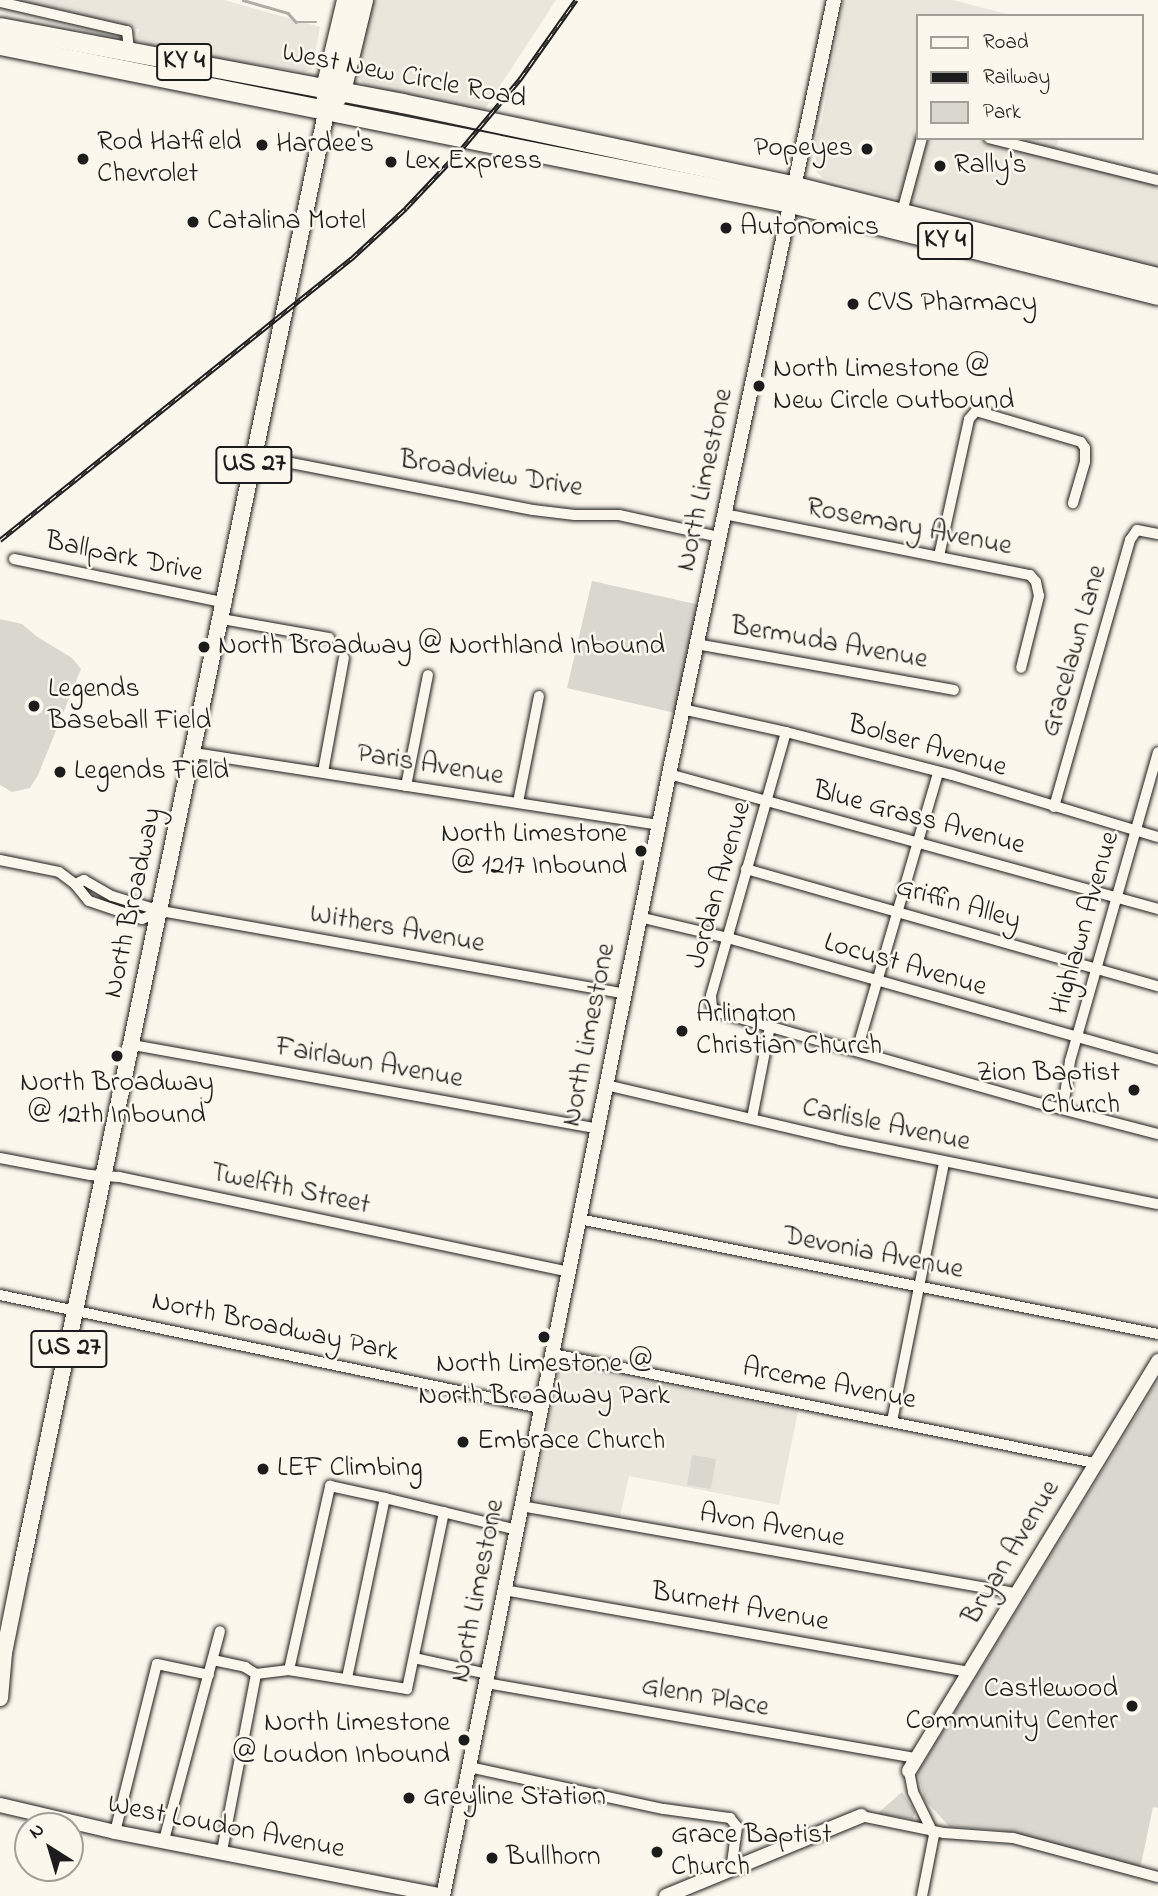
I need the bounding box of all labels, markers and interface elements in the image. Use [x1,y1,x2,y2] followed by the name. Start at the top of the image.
[916,14,1144,140] legend
[983,28,1029,58] text: Road
[279,37,529,117] street label: West New Circle Road
[156,40,212,85] road number: KY 4
[983,63,1050,93] text: Railway
[983,98,1021,128] text: Park
[97,126,242,192] place label: Rod Hatfield Chevrolet
[276,128,374,162] place label: Hardee's
[754,132,853,166] place label: Popeyes
[254,137,270,153] marker: Hardee's
[859,141,875,157] marker: Popeyes
[405,145,542,179] place label: Lex Express
[954,149,1027,183] place label: Rally's
[75,151,91,167] marker: Rod Hatfield Chevrolet
[383,154,399,170] marker: Lex Express
[932,158,948,174] marker: Rally's
[207,205,366,239] place label: Catalina Motel
[740,211,879,245] place label: Autonomics
[185,214,201,230] marker: Catalina Motel
[917,218,973,264] road number: KY 4
[718,220,734,236] marker: Autonomics
[867,287,1037,321] place label: CVS Pharmacy
[845,296,861,312] marker: CVS Pharmacy
[773,353,1014,419] place label: North Limestone @ New Circle Outbound
[751,378,767,394] marker: North Limestone @ New Circle Outbound
[670,385,742,575] street label: North Limestone
[214,442,294,488] road number: US 27
[397,444,585,506] street label: Broadview Drive
[803,492,1015,564] street label: Rosemary Avenue
[42,525,206,591] street label: Ballpark Drive
[1034,561,1116,741] street label: Gracelawn Lane
[728,610,930,678] street label: Bermuda Avenue
[218,630,665,664] place label: North Broadway @ Northland Inbound
[196,639,212,655] marker: North Broadway @ Northland Inbound
[48,673,211,739] place label: Legends Baseball Field
[26,698,42,714] marker: Legends Baseball Field
[844,708,1010,786] street label: Bolser Avenue
[354,738,506,794] street label: Paris Avenue
[74,755,229,789] place label: Legends Field
[52,764,68,780] marker: Legends Field
[809,775,1029,863] street label: Blue Grass Avenue
[680,798,760,972] street label: Jordan Avenue
[97,805,171,1001] street label: North Broadway
[441,818,627,884] place label: North Limestone @ 1217 Inbound
[1044,828,1128,1018] street label: Highlawn Avenue
[633,843,649,859] marker: North Limestone @ 1217 Inbound
[892,871,1024,939] street label: Griffin Alley
[307,898,487,962] street label: Withers Avenue
[820,927,990,1005] street label: Locust Avenue
[556,940,624,1130] street label: North Limestone
[696,998,882,1064] place label: Arlington Christian Church
[674,1023,690,1039] marker: Arlington Christian Church
[273,1031,465,1097] street label: Fairlawn Avenue
[109,1048,125,1064] marker: North Broadway @ 12th Inbound
[976,1057,1120,1123] place label: Zion Baptist Church
[20,1067,214,1133] place label: North Broadway @ 12th Inbound
[1126,1082,1142,1098] marker: Zion Baptist Church
[799,1092,973,1160] street label: Carlisle Avenue
[207,1157,373,1223] street label: Twelfth Street
[780,1220,966,1288] street label: Devonia Avenue
[149,1285,401,1371] street label: North Broadway Park
[29,1326,109,1372] road number: US 27
[536,1329,552,1345] marker: North Limestone @ North Broadway Park
[418,1348,670,1414] place label: North Limestone @ North Broadway Park
[739,1352,919,1418] street label: Arceme Avenue
[477,1425,665,1459] place label: Embrace Church
[455,1434,471,1450] marker: Embrace Church
[277,1452,423,1486] place label: LEF Climbing
[255,1461,271,1477] marker: LEF Climbing
[956,1475,1068,1631] street label: Bryan Avenue
[445,1496,513,1686] street label: North Limestone
[697,1498,847,1556] street label: Avon Avenue
[649,1576,831,1640] street label: Burnett Avenue
[639,1670,771,1726] street label: Glenn Place
[906,1673,1118,1739] place label: Castlewood Community Center
[1124,1698,1140,1714] marker: Castlewood Community Center
[233,1707,450,1773] place label: North Limestone @ Loudon Inbound
[456,1732,472,1748] marker: North Limestone @ Loudon Inbound
[423,1781,606,1815] place label: Greyline Station
[105,1789,347,1867] street label: West Loudon Avenue
[401,1790,417,1806] marker: Greyline Station
[14,1812,84,1882] north arrow
[24,1817,51,1846] text: N
[671,1819,832,1885] place label: Grace Baptist Church
[506,1841,601,1875] place label: Bullhorn
[649,1844,665,1860] marker: Grace Baptist Church
[484,1850,500,1866] marker: Bullhorn

